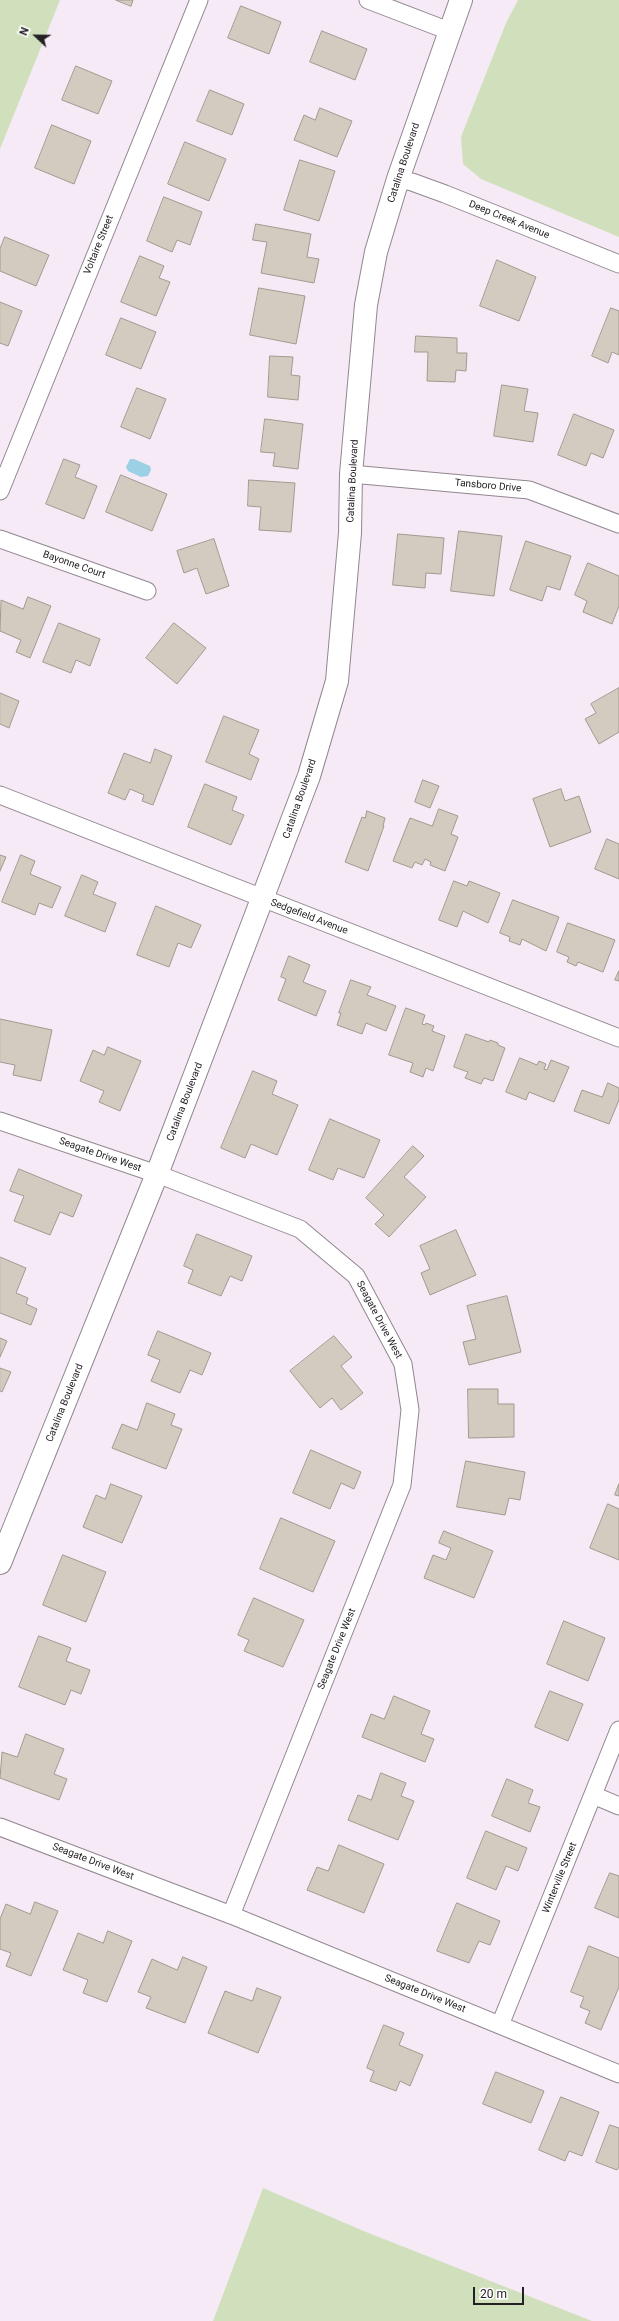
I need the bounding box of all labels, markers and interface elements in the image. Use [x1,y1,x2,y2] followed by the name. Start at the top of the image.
[16,16,56,56] north arrow
[17,25,32,37] text: N
[385,122,423,204] street label: Catalina Boulevard
[467,198,551,242] street label: Deep Creek Avenue
[82,214,116,276] street label: Voltaire Street
[345,439,361,523] street label: Catalina Boulevard
[454,477,522,495] street label: Tansboro Drive
[41,549,107,581] street label: Bayonne Court
[281,758,319,840] street label: Catalina Boulevard
[269,897,349,937] street label: Sedgefield Avenue
[164,1061,206,1143] street label: Catalina Boulevard
[57,1135,143,1175] street label: Seagate Drive West
[353,1279,405,1361] street label: Seagate Drive West
[44,1362,86,1444] street label: Catalina Boulevard
[315,1607,359,1691] street label: Seagate Drive West
[51,1841,135,1883] street label: Seagate Drive West
[540,1841,580,1915] street label: Winterville Street
[383,1972,467,2016] street label: Seagate Drive West
[475,2279,526,2305] scale bar
[480,2287,507,2301] text: 20 m

